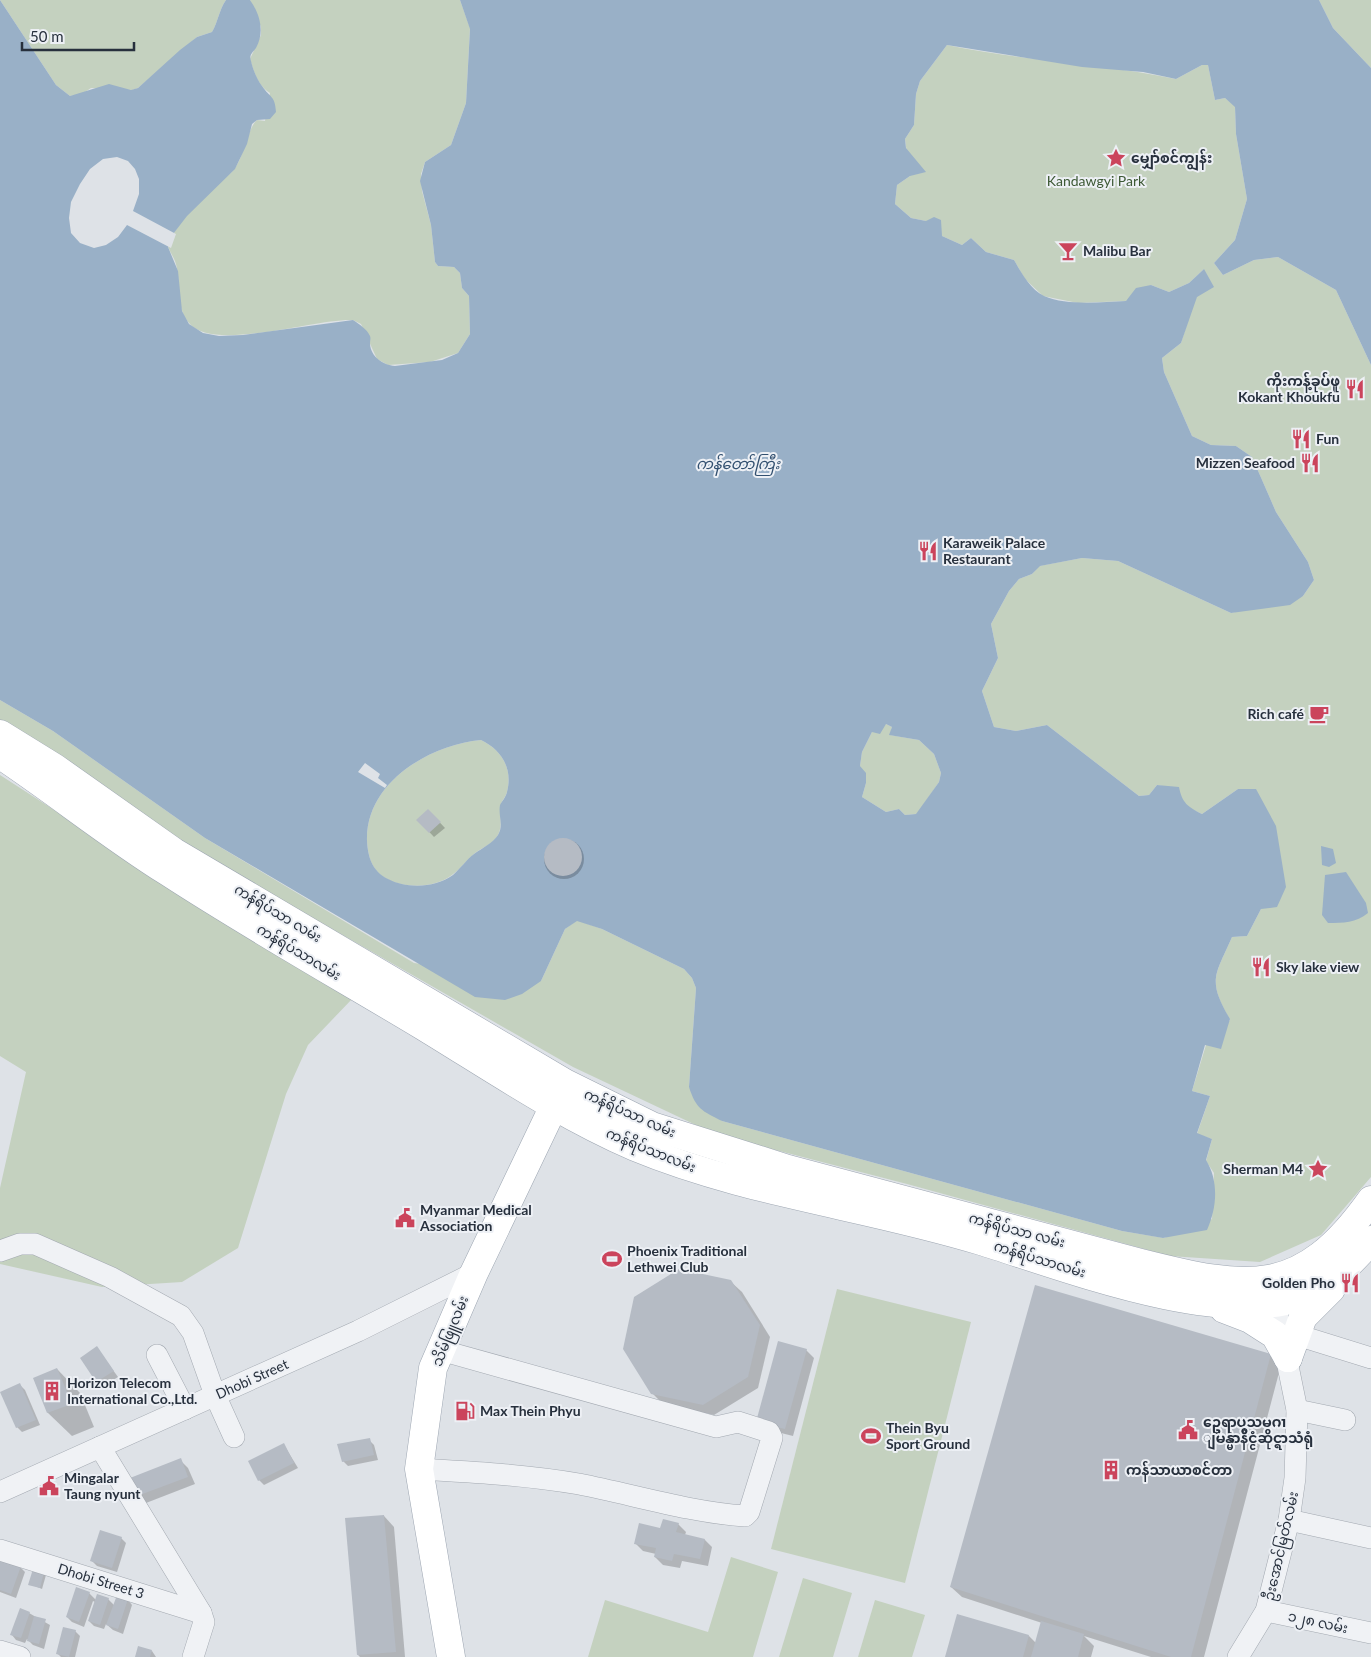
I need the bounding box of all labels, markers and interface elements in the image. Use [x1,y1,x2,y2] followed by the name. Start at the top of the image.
[22,20,135,52] scale bar
[30,27,64,45] text: 50 m
[1105,147,1127,169] place icon: မျှော်စင်ကျွန်း
[1131,148,1212,171] place label: မျှော်စင်ကျွန်း
[1047,172,1146,189] park label: Kandawgyi Park
[1057,240,1079,262] bar icon: Malibu Bar
[1083,242,1152,259] place label: Malibu Bar
[1238,371,1340,405] place label: ကိုးကန့်ခုပ်ဖူ Kokant Khoukfu
[1344,378,1366,400] restaurant icon: ကိုးကန့်ခုပ်ဖူ Kokant Khoukfu
[1290,428,1312,450] restaurant icon: Fun
[1316,430,1339,447] place label: Fun
[1299,452,1321,474] restaurant icon: Mizzen Seafood
[696,453,781,476] water label: ကန်တော်ကြီး
[1196,454,1295,471] place label: Mizzen Seafood
[943,534,1046,567] place label: Karaweik Palace Restaurant
[917,540,939,562] restaurant icon: Karaweik Palace Restaurant
[1308,703,1330,725] cafe icon: Rich café
[1247,705,1305,722] place label: Rich café
[230,879,325,949] street label: ကန်ရိပ်သာ လမ်း
[252,919,345,987] street label: ကန်ရိပ်သာလမ်း
[1250,956,1272,978] restaurant icon: Sky lake view
[1276,958,1360,975] place label: Sky lake view
[580,1084,679,1144] street label: ကန်ရိပ်သာ လမ်း
[602,1123,699,1179] street label: ကန်ရိပ်သာလမ်း
[1307,1158,1329,1180] place icon: Sherman M4
[1223,1160,1303,1177] place label: Sherman M4
[419,1201,532,1234] place label: Myanmar Medical Association
[394,1207,416,1229] public building icon: Myanmar Medical Association
[966,1208,1067,1254] street label: ကန်ရိပ်သာ လမ်း
[991,1236,1088,1284] street label: ကန်ရိပ်သာလမ်း
[627,1242,747,1275] place label: Phoenix Traditional Lethwei Club
[601,1248,623,1270] sports icon: Phoenix Traditional Lethwei Club
[1339,1272,1361,1294] restaurant icon: Golden Pho
[1262,1274,1335,1291] place label: Golden Pho
[427,1293,475,1370] street label: သိမ်ဖြူလမ်း
[213,1355,291,1402] street label: Dhobi Street
[67,1374,197,1407] place label: Horizon Telecom International Co.,Ltd.
[41,1380,63,1402] building icon: Horizon Telecom International Co.,Ltd.
[454,1400,476,1422] fuel station icon: Max Thein Phyu
[480,1402,581,1419] place label: Max Thein Phyu
[1203,1413,1313,1450] place label: ဥေရာပသမဂၢ ျမန္မာနိဳင္ငံဆိုင္ရာသံရုံ
[886,1419,970,1452] place label: Thein Byu Sport Ground
[1177,1419,1199,1441] public building icon: ဥေရာပသမဂၢ ျမန္မာနိဳင္ငံဆိုင္ရာသံရုံ
[860,1425,882,1447] sports icon: Thein Byu Sport Ground
[1100,1459,1122,1481] building icon: ကန်သာယာစင်တာ
[1126,1460,1233,1482] place label: ကန်သာယာစင်တာ
[64,1469,141,1502] place label: Mingalar Taung nyunt
[38,1475,60,1497] public building icon: Mingalar Taung nyunt
[1259,1489,1305,1603] street label: ဦးအောင်မြတ်လမ်း
[56,1559,146,1602] street label: Dhobi Street 3
[1286,1606,1350,1640] street label: ၁၂၈ လမ်း

